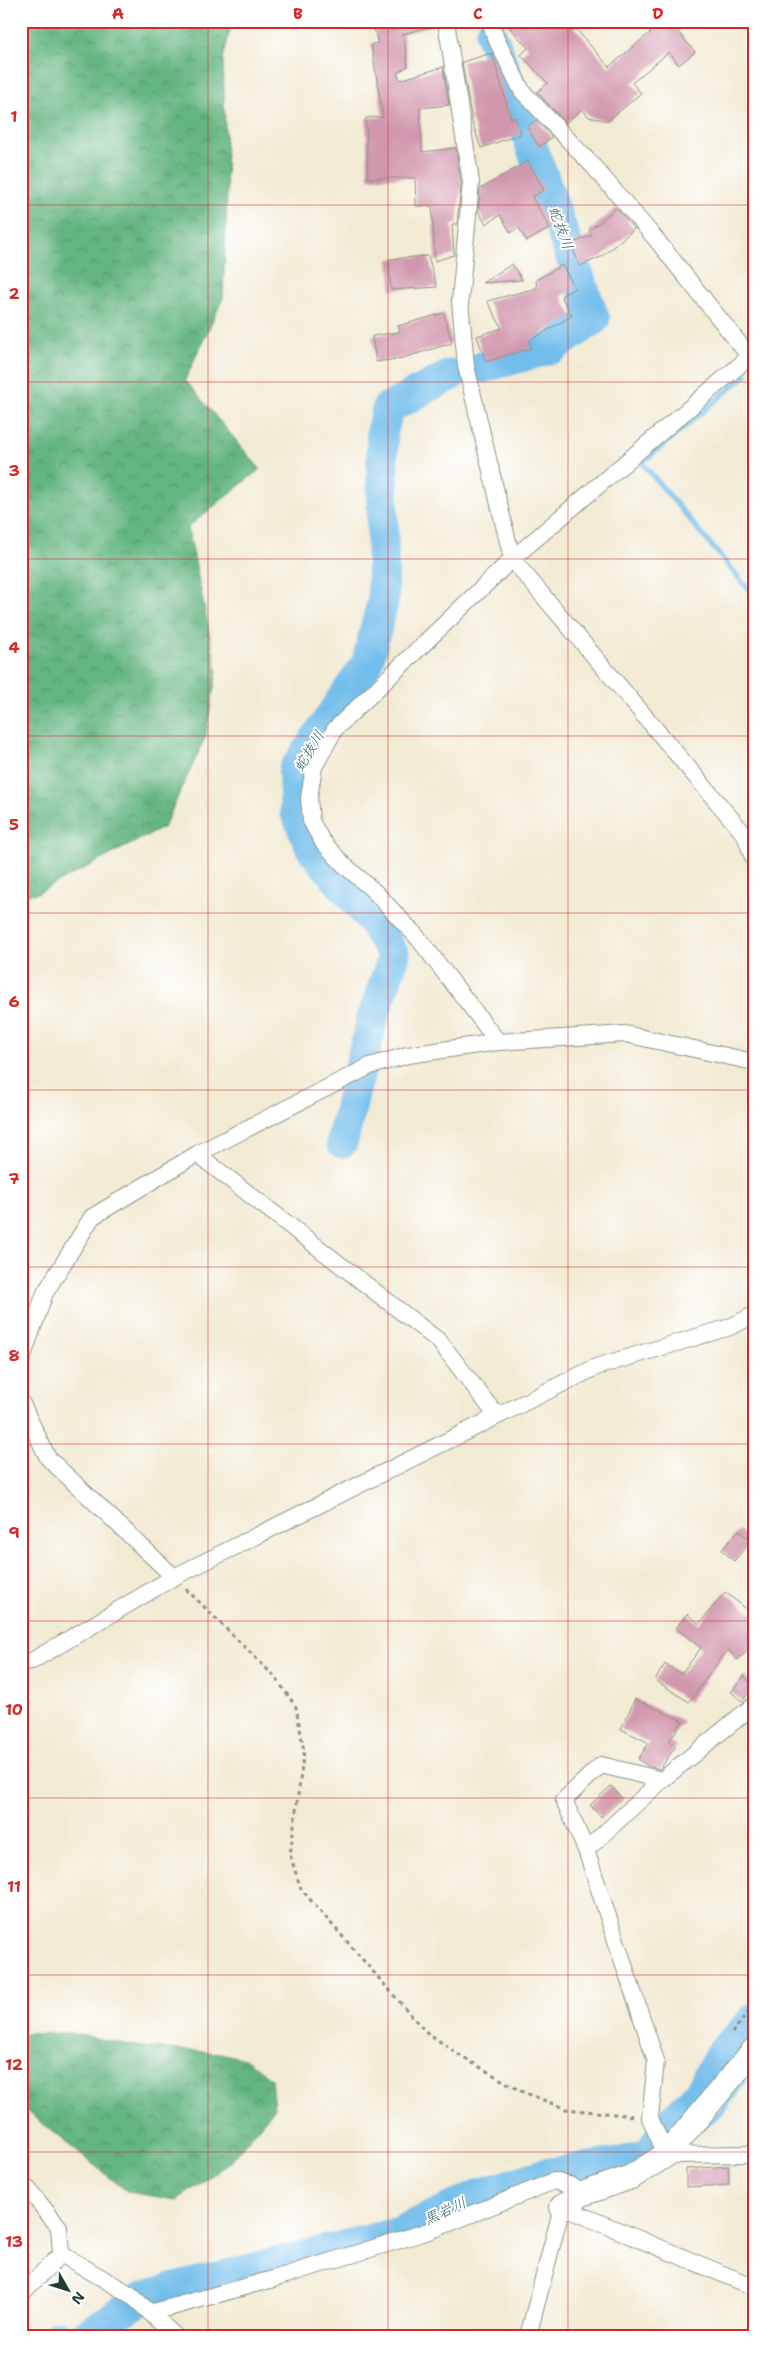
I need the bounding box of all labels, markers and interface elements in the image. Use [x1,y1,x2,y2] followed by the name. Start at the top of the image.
[112,3,124,24] text: A
[293,3,303,24] text: B
[473,3,483,24] text: C
[652,3,664,24] text: D
[10,106,18,127] text: 1
[544,203,578,253] water label: 蛇抜川
[8,283,20,304] text: 2
[8,460,20,481] text: 3
[8,637,20,658] text: 4
[289,727,329,775] water label: 蛇抜川
[9,814,19,835] text: 5
[8,991,20,1012] text: 6
[8,1168,20,1189] text: 7
[8,1345,20,1366] text: 8
[8,1522,20,1543] text: 9
[5,1699,23,1720] text: 10
[7,1876,21,1897] text: 11
[5,2054,23,2075] text: 12
[420,2192,470,2230] water label: 黒岩川
[5,2231,23,2252] text: 13
[42,2264,92,2314] north arrow
[68,2288,89,2308] text: N

